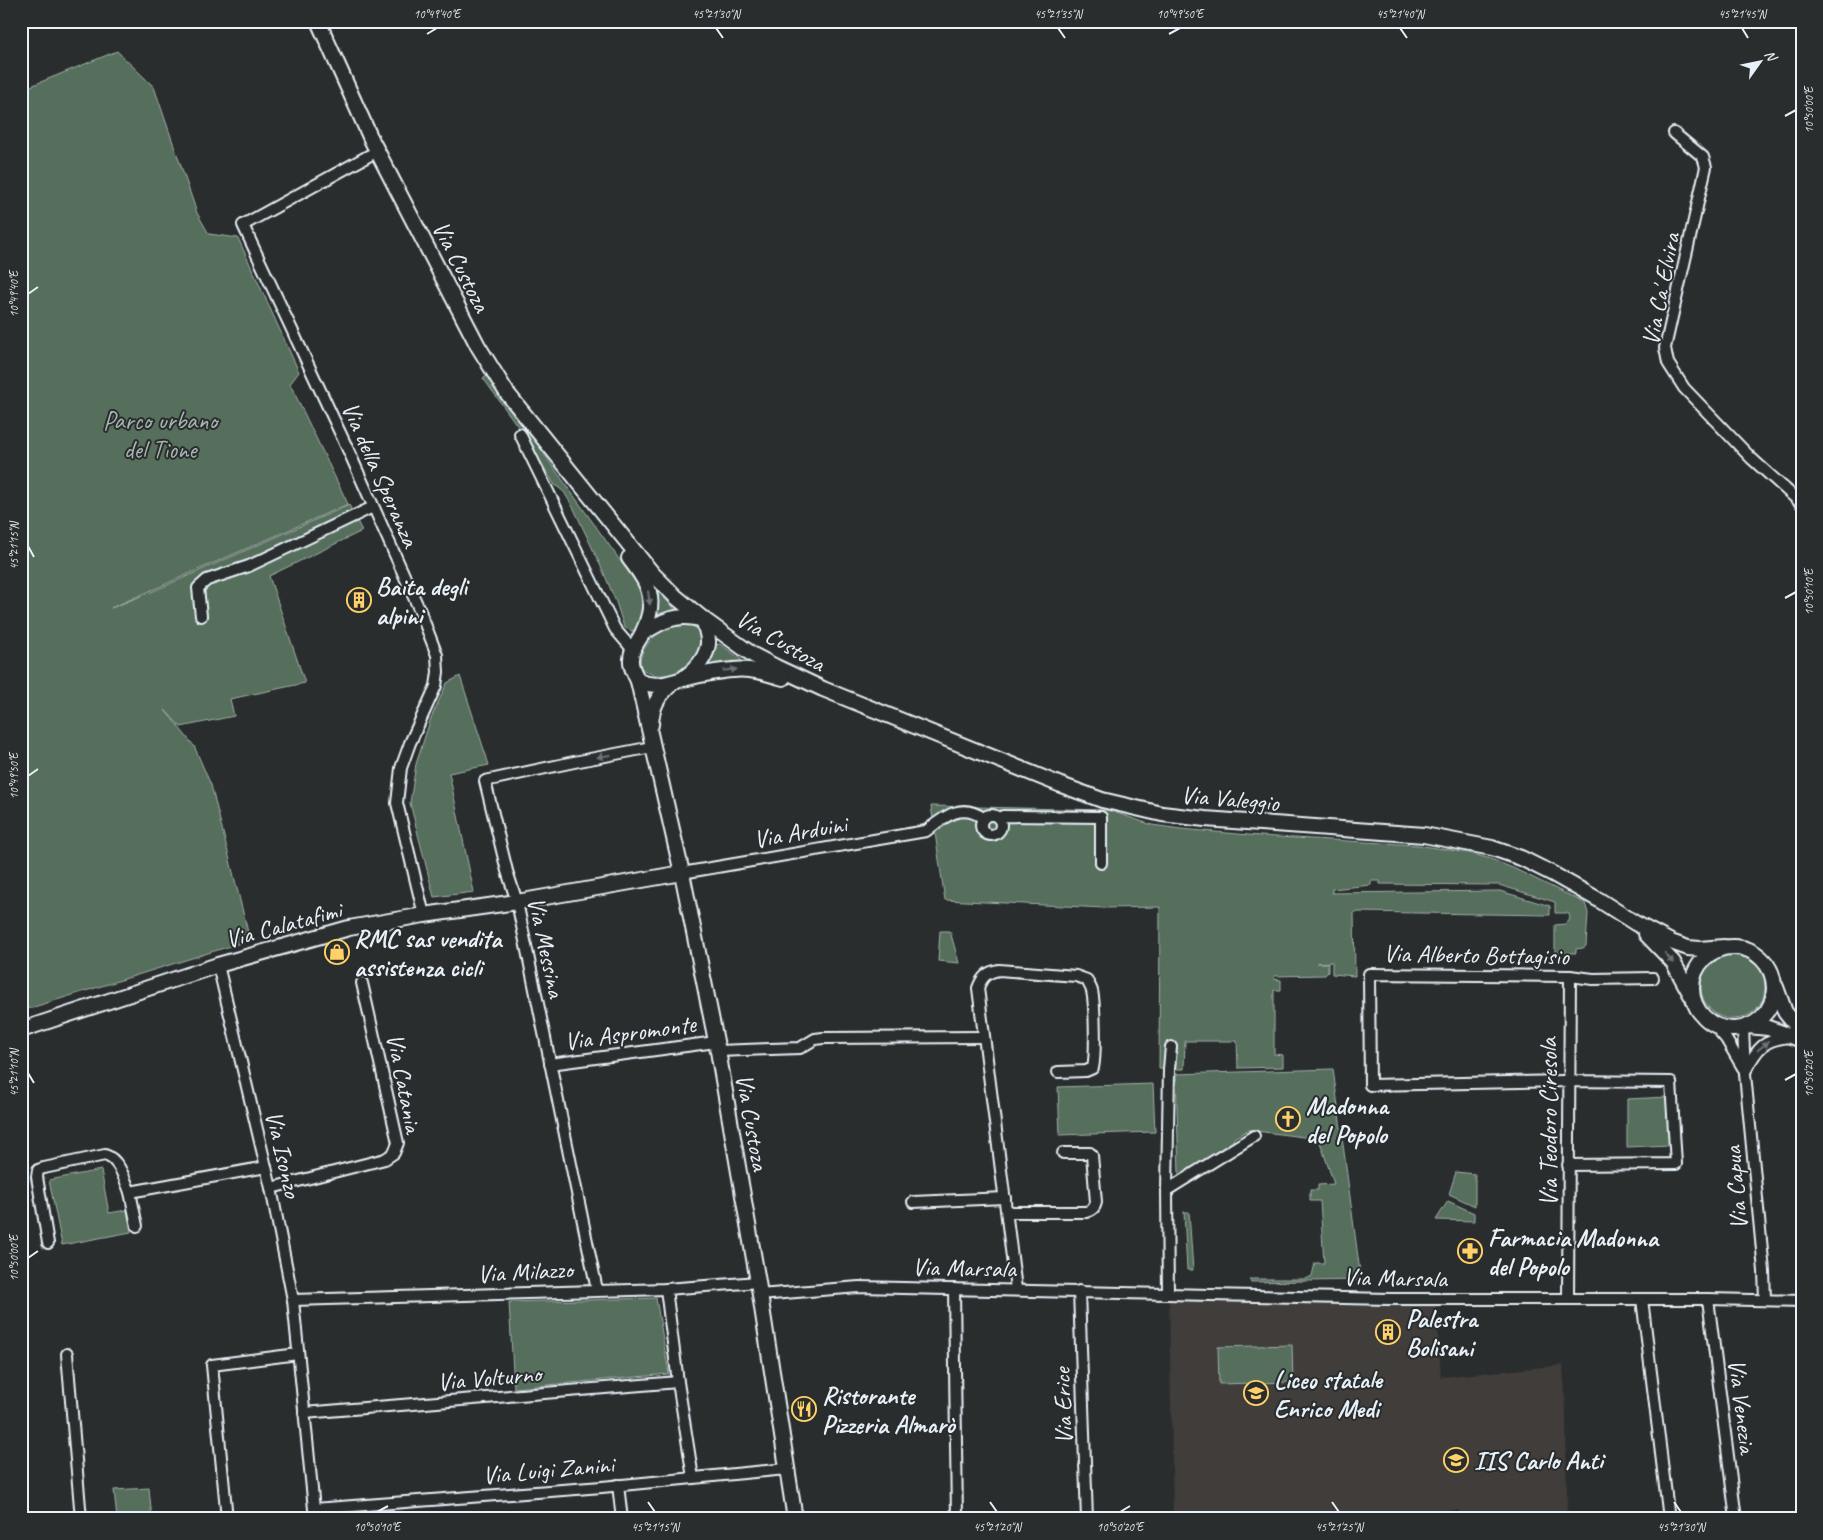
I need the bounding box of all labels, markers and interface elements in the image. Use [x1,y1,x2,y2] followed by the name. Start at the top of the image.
[414,6,462,22] text: 10°49'40"E
[692,6,741,22] text: 45°21'30"N
[1034,6,1083,22] text: 45°21'35"N
[1157,6,1205,22] text: 10°49'50"E
[1376,6,1425,22] text: 45°21'40"N
[1718,6,1767,22] text: 45°21'45"N
[1736,38,1786,88] north arrow
[1761,47,1781,65] text: N
[1801,85,1817,133] text: 10°50'00"E
[425,216,498,319] street label: Via Custoza
[1634,228,1688,348] street label: Via Ca' Elvira
[6,269,22,317] text: 10°49'40"E
[334,397,427,554] street label: Via della Speranza
[103,405,220,466] park label: Parco urbano del Tione
[6,521,22,570] text: 45°21'15"N
[1801,567,1817,615] text: 10°50'10"E
[376,571,470,632] place label: Baita degli alpini
[346,587,372,613] building icon: Baita degli alpini
[645,590,653,606] one-way arrow
[730,603,833,680] street label: Via Custoza
[723,666,739,674] one-way arrow
[6,751,22,799] text: 10°49'50"E
[596,752,612,760] one-way arrow
[1180,779,1281,819] street label: Via Valeggio
[751,807,852,856] street label: Via Arduini
[222,893,348,956] street label: Via Calatafimi
[520,894,573,1002] street label: Via Messina
[354,923,503,984] place label: RMC sas vendita assistenza cicli
[1383,937,1570,973] street label: Via Alberto Bottagisio
[324,939,350,965] shop icon: RMC sas vendita assistenza cicli
[1664,951,1675,964] one-way arrow
[563,1008,700,1058] street label: Via Aspromonte
[379,1031,430,1138] street label: Via Catania
[1533,1036,1565,1206] street label: Via Teodoro Ciresola
[1756,1041,1770,1051] one-way arrow
[6,1048,22,1097] text: 45°21'10"N
[1801,1049,1817,1097] text: 10°50'20"E
[728,1071,777,1175] street label: Via Custoza
[1306,1090,1390,1151] place label: Madonna del Popolo
[1275,1106,1301,1132] church icon: Madonna del Popolo
[258,1108,309,1202] street label: Via Isonzo
[1716,1143,1756,1231] street label: Via Capua
[1488,1222,1660,1283] place label: Farmacia Madonna del Popolo
[6,1233,22,1281] text: 10°50'00"E
[1457,1238,1483,1264] pharmacy icon: Farmacia Madonna del Popolo
[912,1251,1018,1285] street label: Via Marsala
[477,1253,577,1290] street label: Via Milazzo
[1343,1261,1449,1295] street label: Via Marsala
[1406,1303,1480,1364] place label: Palestra Bolisani
[1375,1319,1401,1345] building icon: Palestra Bolisani
[436,1357,546,1398] street label: Via Volturno
[1720,1357,1764,1458] street label: Via Venezia
[1274,1364,1384,1425] place label: Liceo statale Enrico Medi
[1046,1365,1080,1445] street label: Via Erice
[822,1380,957,1441] place label: Ristorante Pizzeria Almarò
[1243,1380,1269,1406] school or university icon: Liceo statale Enrico Medi
[791,1396,817,1422] restaurant icon: Ristorante Pizzeria Almarò
[1474,1445,1606,1477] place label: IIS Carlo Anti
[1443,1447,1469,1473] school or university icon: IIS Carlo Anti
[481,1448,618,1492] street label: Via Luigi Zanini
[354,1519,402,1535] text: 10°50'10"E
[631,1519,680,1535] text: 45°21'15"N
[973,1519,1022,1535] text: 45°21'20"N
[1097,1519,1145,1535] text: 10°50'20"E
[1315,1519,1364,1535] text: 45°21'25"N
[1657,1519,1706,1535] text: 45°21'30"N

